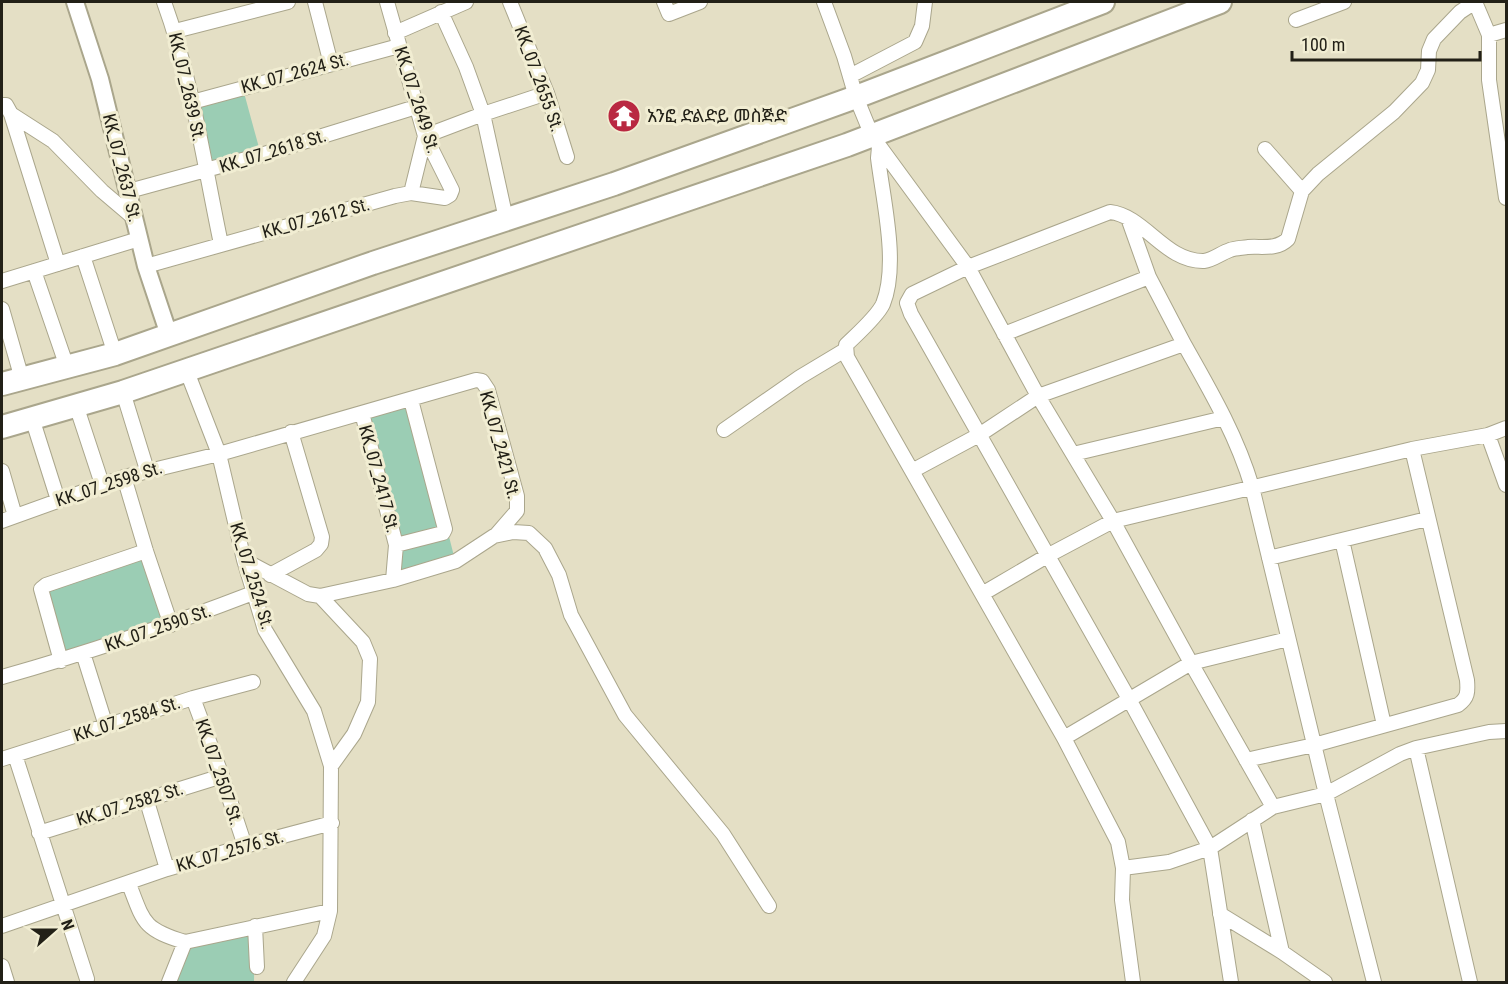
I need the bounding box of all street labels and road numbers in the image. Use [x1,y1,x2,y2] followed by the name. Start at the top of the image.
[511,23,568,135] street label: KK_07_2655 St.
[165,30,210,143] street label: KK_07_2639 St.
[390,44,445,156] street label: KK_07_2649 St.
[239,48,351,97] street label: KK_07_2624 St.
[99,111,146,224] street label: KK_07_2637 St.
[217,124,329,177] street label: KK_07_2618 St.
[260,193,372,242] street label: KK_07_2612 St.
[476,389,525,501] street label: KK_07_2421 St.
[355,423,404,535] street label: KK_07_2417 St.
[53,456,165,511] street label: KK_07_2598 St.
[226,520,279,632] street label: KK_07_2524 St.
[102,600,214,656] street label: KK_07_2590 St.
[71,691,183,746] street label: KK_07_2584 St.
[191,716,247,828] street label: KK_07_2507 St.
[74,777,186,830] street label: KK_07_2582 St.
[174,825,286,876] street label: KK_07_2576 St.

